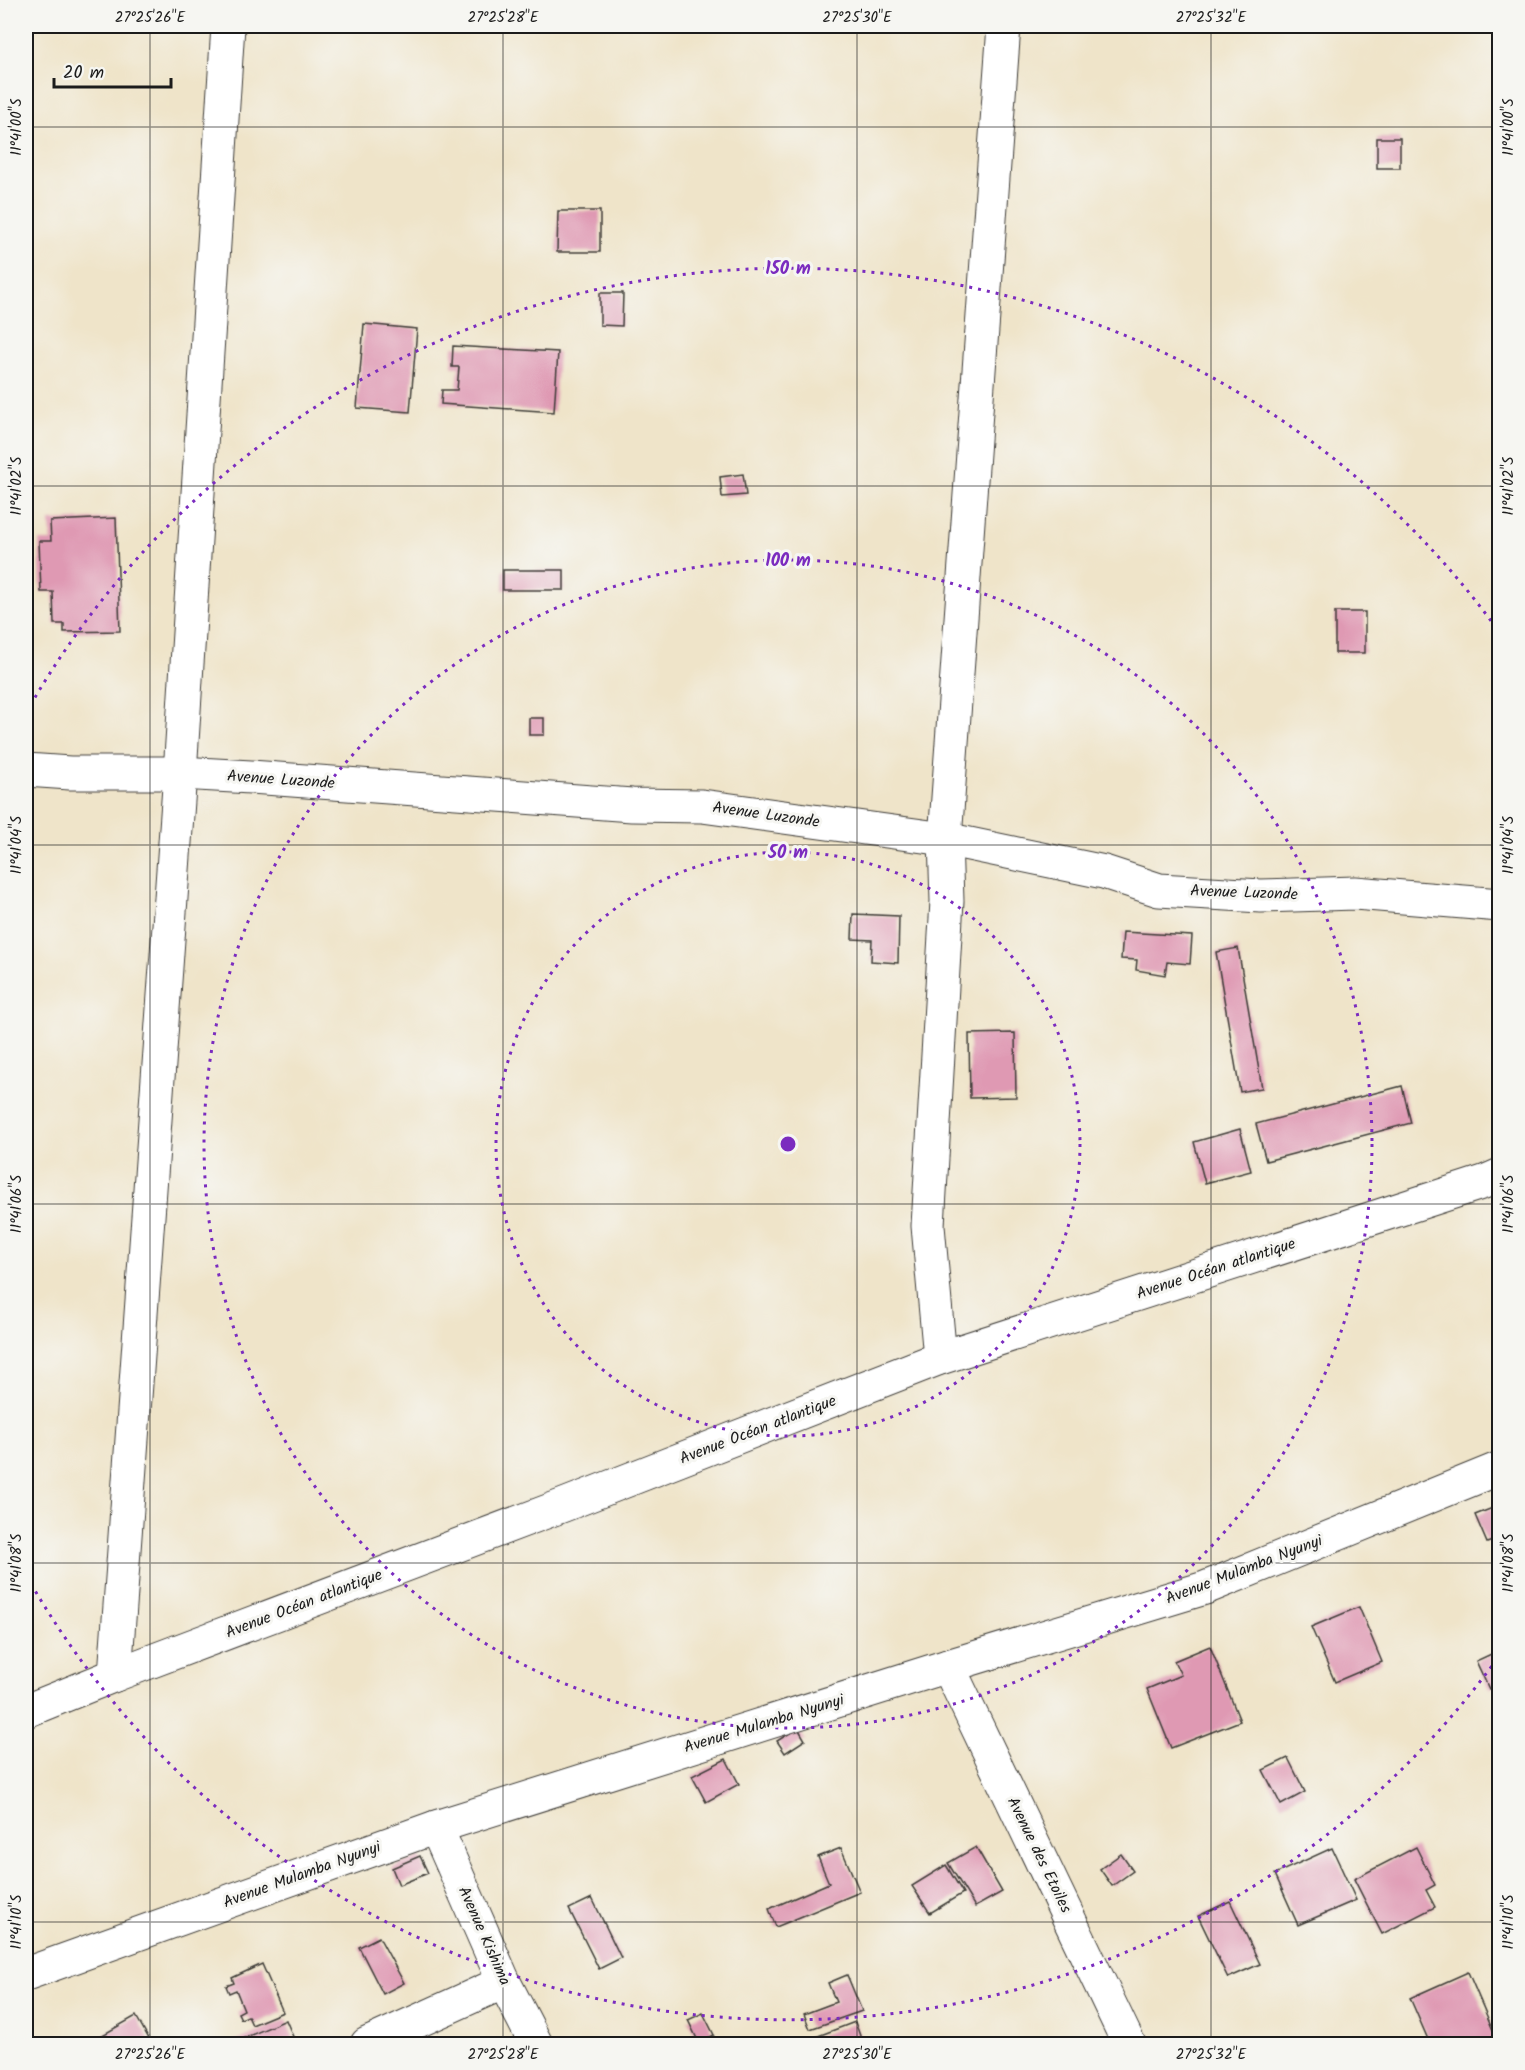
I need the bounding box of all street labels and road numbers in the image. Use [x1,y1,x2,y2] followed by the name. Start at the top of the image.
[226,764,336,796] street label: Avenue Luzonde
[711,795,821,835] street label: Avenue Luzonde
[1190,879,1298,907] street label: Avenue Luzonde
[1133,1231,1299,1307] street label: Avenue Océan atlantique
[676,1389,840,1471] street label: Avenue Océan atlantique
[1162,1528,1327,1611] street label: Avenue Mulamba Nyunyi
[222,1563,386,1645] street label: Avenue Océan atlantique
[681,1687,848,1760] street label: Avenue Mulamba Nyunyi
[1000,1793,1078,1917] street label: Avenue des Etoiles
[220,1834,385,1915] street label: Avenue Mulamba Nyunyi
[451,1882,517,1990] street label: Avenue Kishima

